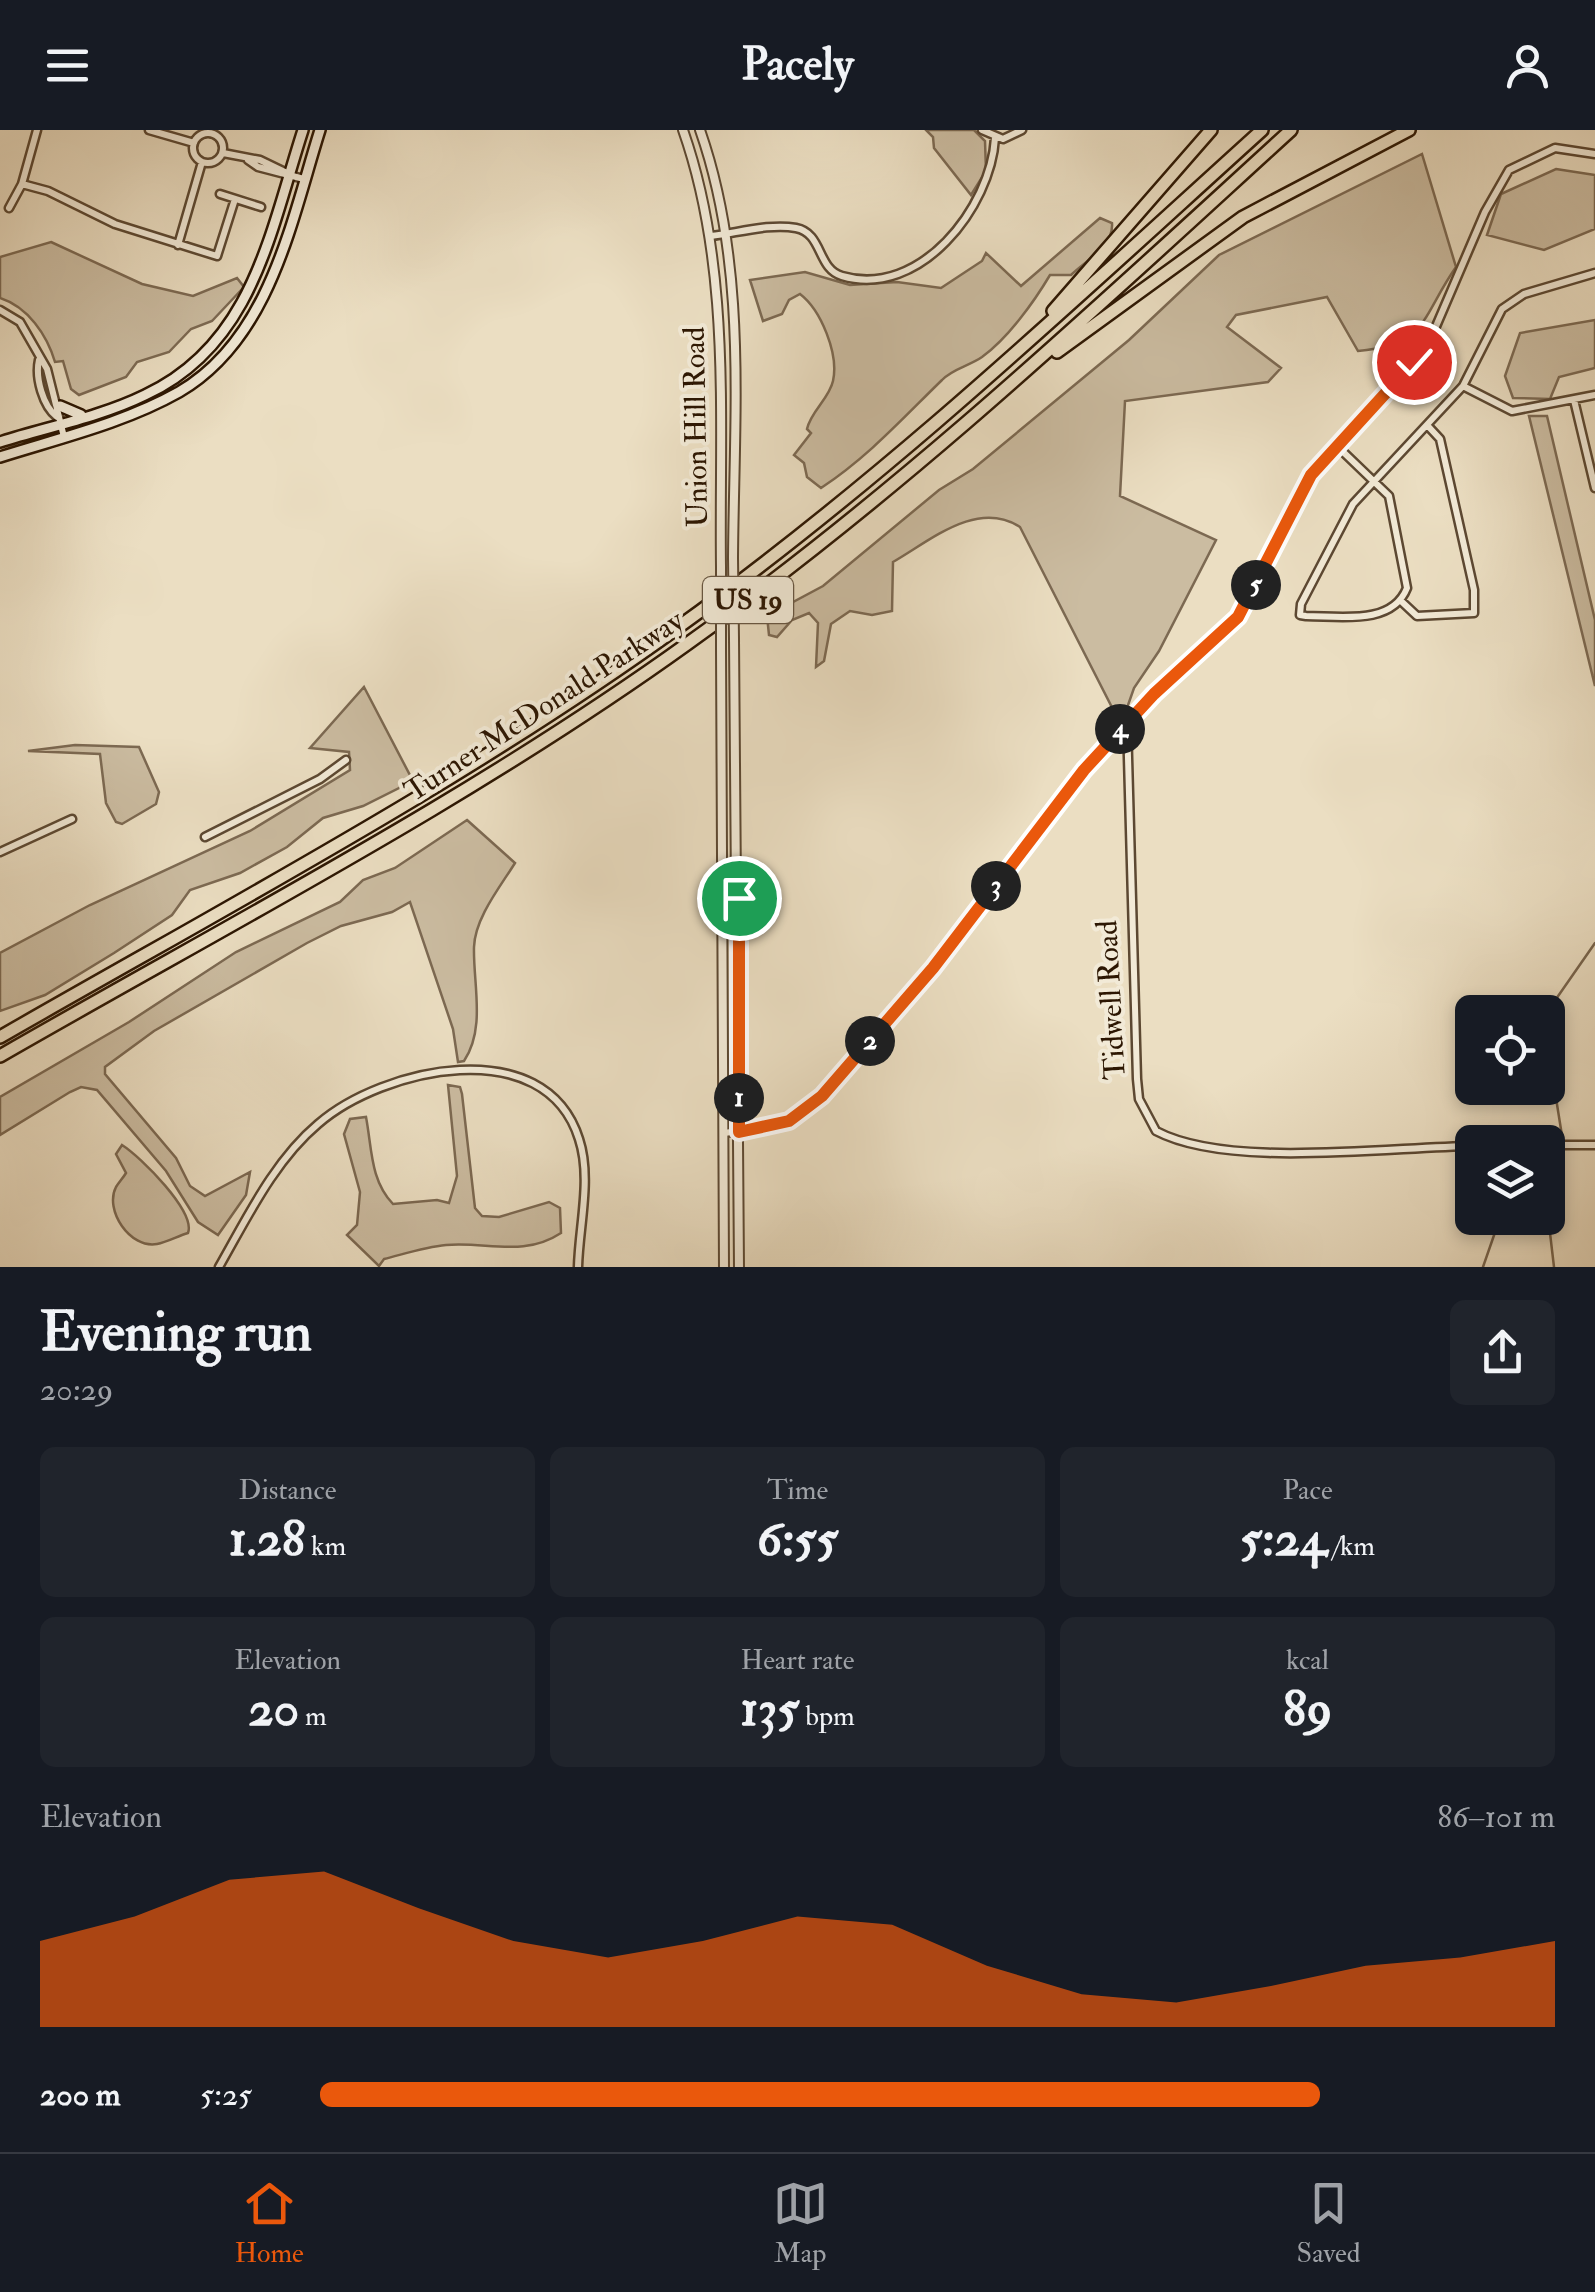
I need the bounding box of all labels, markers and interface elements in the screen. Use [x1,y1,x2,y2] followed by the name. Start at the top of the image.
[742,37,853,93] text: Pacely
[40,38,95,93] icon: menu
[1500,38,1555,93] icon: person
[1372,320,1457,405] pin
[676,326,716,528] street label: Union Hill Road
[1387,335,1442,390] icon: check
[1231,560,1281,610] pin: 5
[1250,567,1262,602] text: 5
[703,577,793,623] road number: US 19
[398,602,691,810] street label: Turner McDonald Parkway
[1095,704,1145,754] pin: 4
[1112,711,1128,746] text: 4
[697,856,782,941] pin
[971,861,1021,911] pin: 3
[991,868,1001,903] text: 3
[712,871,767,926] icon: arrive
[1088,919,1134,1081] street label: Tidwell Road
[1455,995,1565,1235] map controls
[1455,995,1565,1105] button: locate
[845,1016,895,1066] pin: 2
[863,1023,877,1058] text: 2
[714,1073,764,1123] pin: 1
[734,1080,744,1115] text: 1
[1455,1125,1565,1235] button: layers
[40,1298,312,1367] text: Evening run
[1450,1300,1555,1405] button: share
[40,1370,113,1410] text: 20:29
[239,1473,336,1508] text: Distance
[767,1473,828,1508] text: Time
[1282,1473,1333,1508] text: Pace
[229,1508,305,1571] text: 1.28
[757,1508,838,1571] text: 6:55
[1240,1508,1327,1571] text: 5:24
[305,1529,346,1564] text: km
[1327,1529,1375,1564] text: /km
[234,1643,341,1678] text: Elevation
[741,1643,854,1678] text: Heart rate
[1286,1643,1329,1678] text: kcal
[248,1678,299,1741] text: 20
[740,1678,799,1741] text: 135
[1283,1678,1332,1741] text: 89
[299,1699,327,1734] text: m
[799,1699,855,1734] text: bpm
[40,1797,162,1837] text: Elevation
[1437,1797,1555,1837] text: 86–101 m
[40,2075,121,2115] text: 200 m
[200,2075,252,2115] text: 5:25
[234,2176,304,2271] tab: Home
[773,2176,828,2271] tab: Map
[1297,2176,1361,2271] tab: Saved

